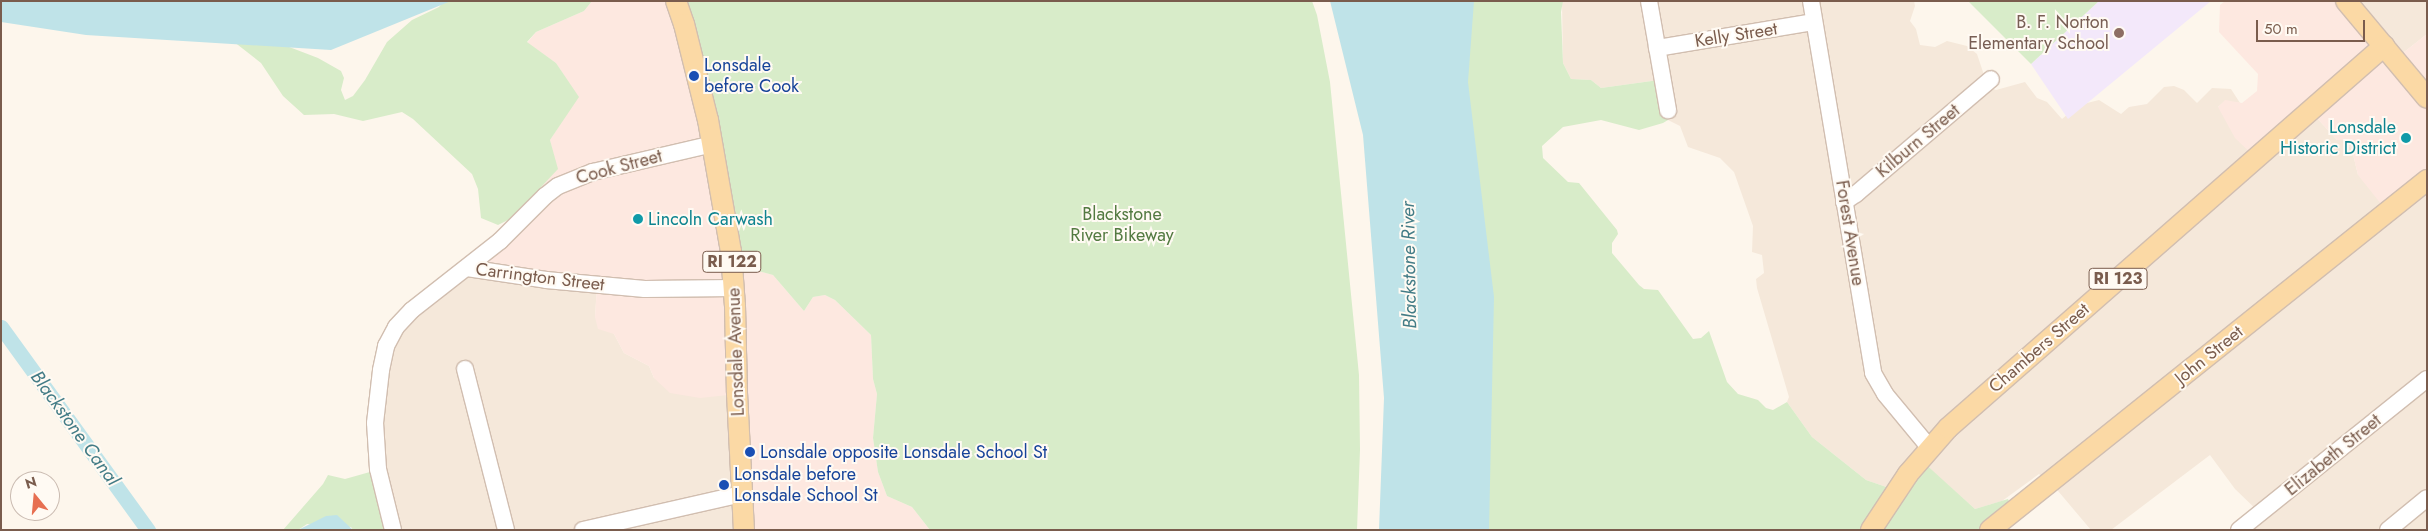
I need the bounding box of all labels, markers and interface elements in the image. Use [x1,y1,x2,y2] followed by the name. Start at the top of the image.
[2258,10,2367,42] scale bar
[1968,12,2109,54] place label: B. F. Norton Elementary School
[1693,18,1779,52] street label: Kelly Street
[2264,18,2298,40] text: 50 m
[2113,27,2125,39] marker: B. F. Norton Elementary School
[704,55,799,98] place label: Lonsdale before Cook
[688,70,700,82] marker: Lonsdale before Cook
[1872,100,1964,182] street label: Kilburn Street
[2280,117,2396,160] place label: Lonsdale Historic District
[2400,132,2412,144] marker: Lonsdale Historic District
[574,145,664,189] street label: Cook Street
[1831,179,1869,287] street label: Forest Avenue
[1396,201,1422,329] water label: Blackstone River
[1070,204,1174,246] park label: Blackstone River Bikeway
[648,208,773,230] place label: Lincoln Carwash
[632,213,644,225] marker: Lincoln Carwash
[702,248,762,276] road number: RI 122
[474,258,606,296] street label: Carrington Street
[2088,266,2148,292] road number: RI 123
[723,287,749,417] street label: Lonsdale Avenue
[1984,299,2094,397] street label: Chambers Street
[2171,321,2247,389] street label: John Street
[26,366,124,490] water label: Blackstone Canal
[2281,410,2385,500] street label: Elizabeth Street
[760,441,1047,463] place label: Lonsdale opposite Lonsdale School St
[744,446,756,458] marker: Lonsdale opposite Lonsdale School St
[734,464,878,506] place label: Lonsdale before Lonsdale School St
[10,471,60,521] north arrow
[23,471,39,494] text: N
[718,479,730,491] marker: Lonsdale before Lonsdale School St

